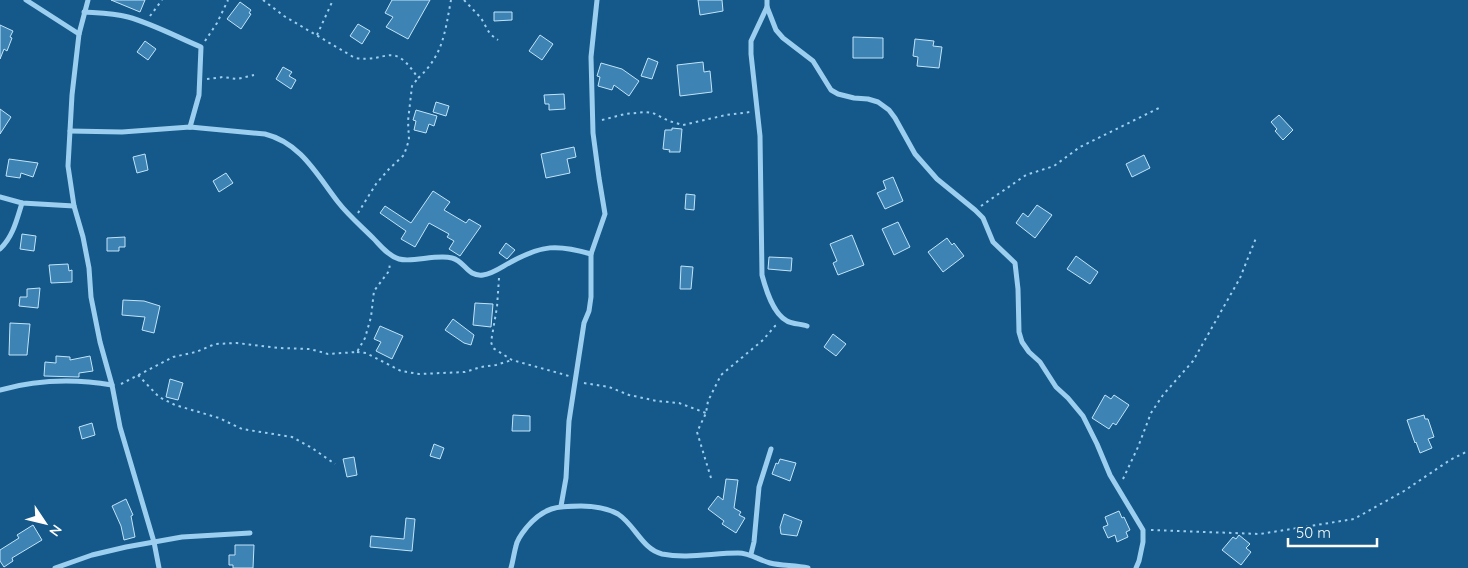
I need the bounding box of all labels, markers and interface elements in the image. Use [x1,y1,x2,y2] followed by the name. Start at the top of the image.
[20,498,70,548] north arrow
[1288,516,1377,548] scale bar
[45,521,66,540] text: N
[1296,523,1331,542] text: 50 m

